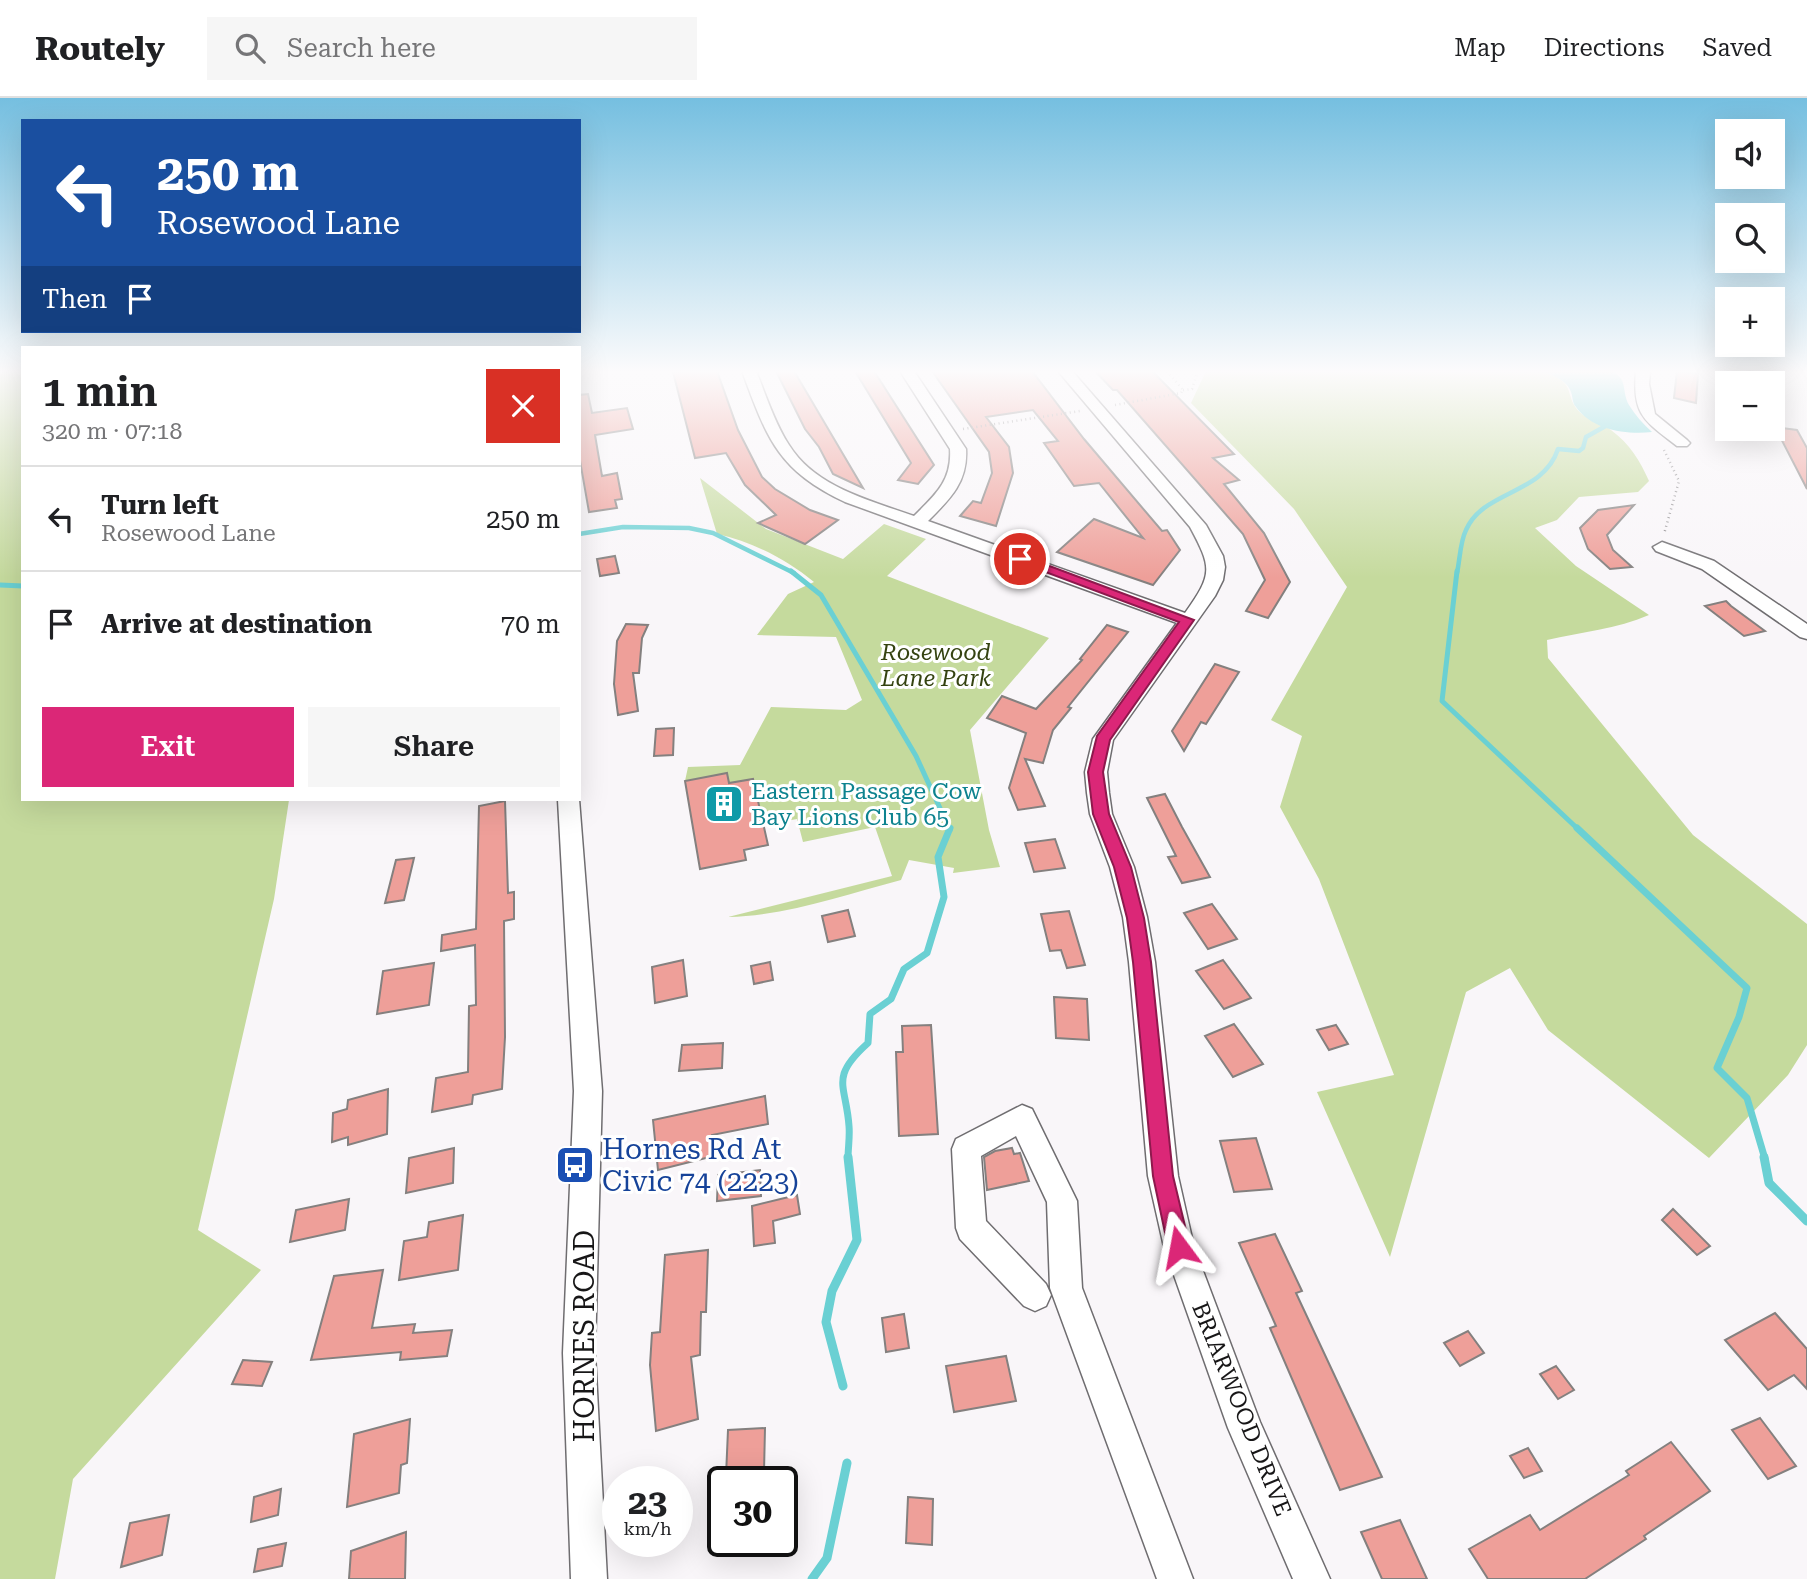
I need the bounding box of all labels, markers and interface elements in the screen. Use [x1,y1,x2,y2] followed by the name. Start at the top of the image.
[207,17,697,80] search box
[35,29,165,68] text: Routely
[231,29,269,67] icon: search
[287,33,436,63] text: Search here
[1454,34,1506,62] text: Map
[1544,34,1664,62] text: Directions
[1702,34,1772,62] text: Saved
[1715,119,1785,441] map controls
[1715,119,1785,189] button: sound
[157,145,299,202] text: 250 m
[42,147,133,238] icon: left
[1715,203,1785,273] button: search
[157,204,400,242] text: Rosewood Lane
[121,280,159,318] icon: arrive
[42,284,107,314] text: Then
[1715,287,1785,357] button: +
[42,367,158,416] text: 1 min
[486,369,560,443] button: close
[1715,371,1785,441] button: −
[42,418,182,445] text: 320 m · 07:18
[101,490,219,520] text: Turn left
[42,500,80,538] icon: left
[486,504,560,534] text: 250 m
[101,520,276,547] text: Rosewood Lane
[990,529,1050,589] pin
[1001,540,1039,578] icon: arrive
[42,605,80,643] icon: arrive
[101,609,372,639] text: Arrive at destination
[501,609,560,639] text: 70 m
[880,639,991,692] park label: Rosewood Lane Park
[42,707,294,787] button: Exit
[308,707,560,787] button: Share
[751,778,981,831] place label: Eastern Passage Cow Bay Lions Club 65
[703,783,745,825] building icon: Eastern Passage Cow Bay Lions Club 65
[602,1133,799,1198] place label: Hornes Rd At Civic 74 (2223)
[554,1144,596,1186] bus stop icon: Hornes Rd At Civic 74 (2223)
[1142,1210,1216,1284] position arrow
[568,1230,601,1442] street label: HORNES ROAD
[1186,1298,1297,1520] street label: BRIARWOOD DRIVE
[707,1466,798,1557] speed limit sign: 30
[628,1482,667,1523] text: 23
[623,1518,672,1539] text: km/h

